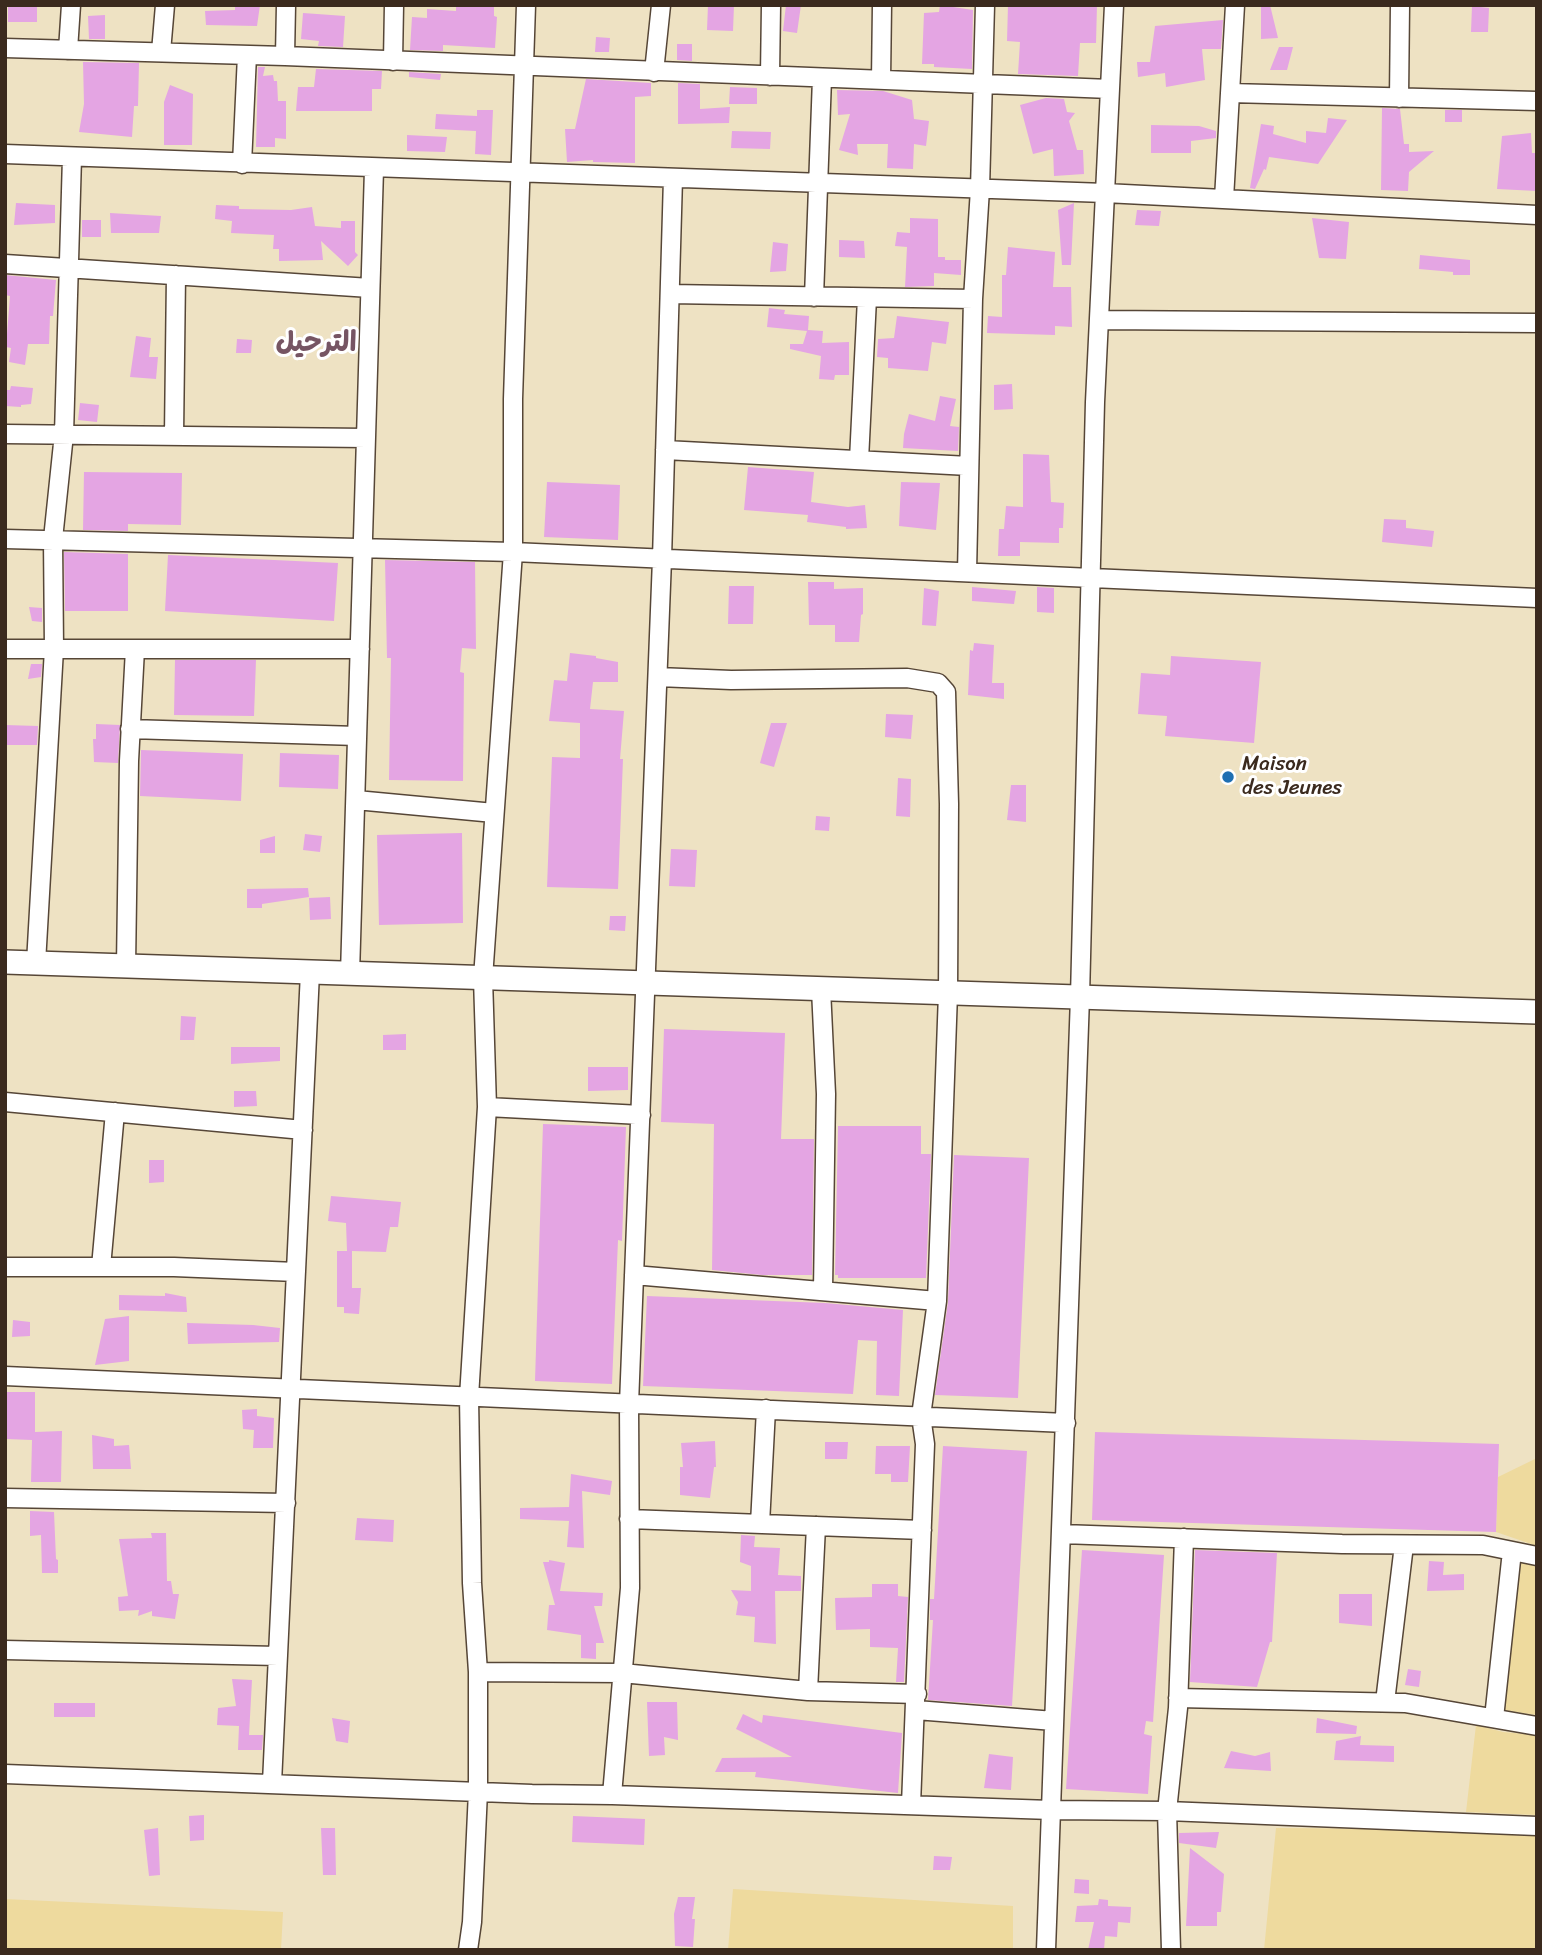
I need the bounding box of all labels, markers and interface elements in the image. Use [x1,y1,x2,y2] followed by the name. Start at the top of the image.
[275,327,357,361] district label: الترحيل
[1242,752,1342,802] place label: Maison des Jeunes
[1220,769,1236,785] marker: Maison des Jeunes

